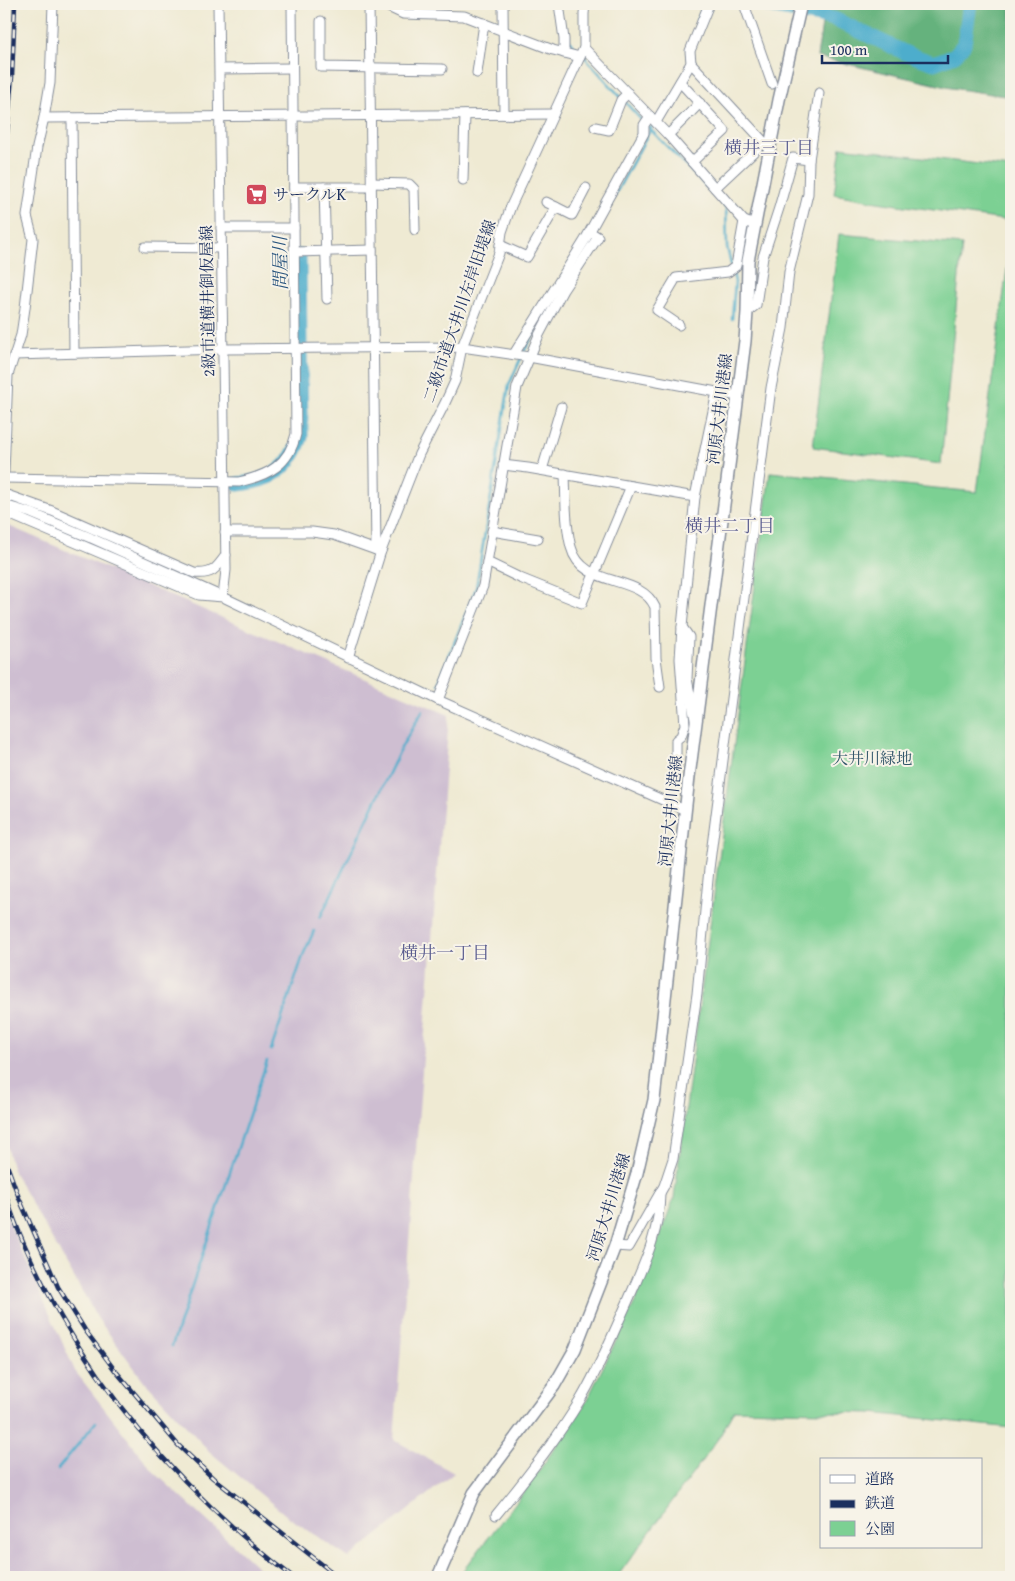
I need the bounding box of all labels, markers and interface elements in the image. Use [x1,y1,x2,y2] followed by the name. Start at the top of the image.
[822,32,949,64] scale bar
[830,39,868,60] text: 100 m
[724,134,814,161] district label: 横井三丁目
[245,182,269,206] supermarket icon: サークルK
[273,182,347,206] place label: サークルK
[416,216,502,406] street label: 二級市道大井川左岸旧堤線
[194,225,220,377] street label: 2級市道横井御仮屋線
[266,234,294,290] water label: 問屋川
[700,352,738,466] street label: 河原大井川港線
[685,512,775,539] district label: 横井二丁目
[832,746,912,770] park label: 大井川緑地
[652,754,688,868] street label: 河原大井川港線
[400,939,490,966] district label: 横井一丁目
[580,1150,636,1264] street label: 河原大井川港線
[820,1458,982,1548] legend
[865,1468,895,1489] text: 道路
[865,1492,895,1513] text: 鉄道
[865,1518,895,1539] text: 公園

